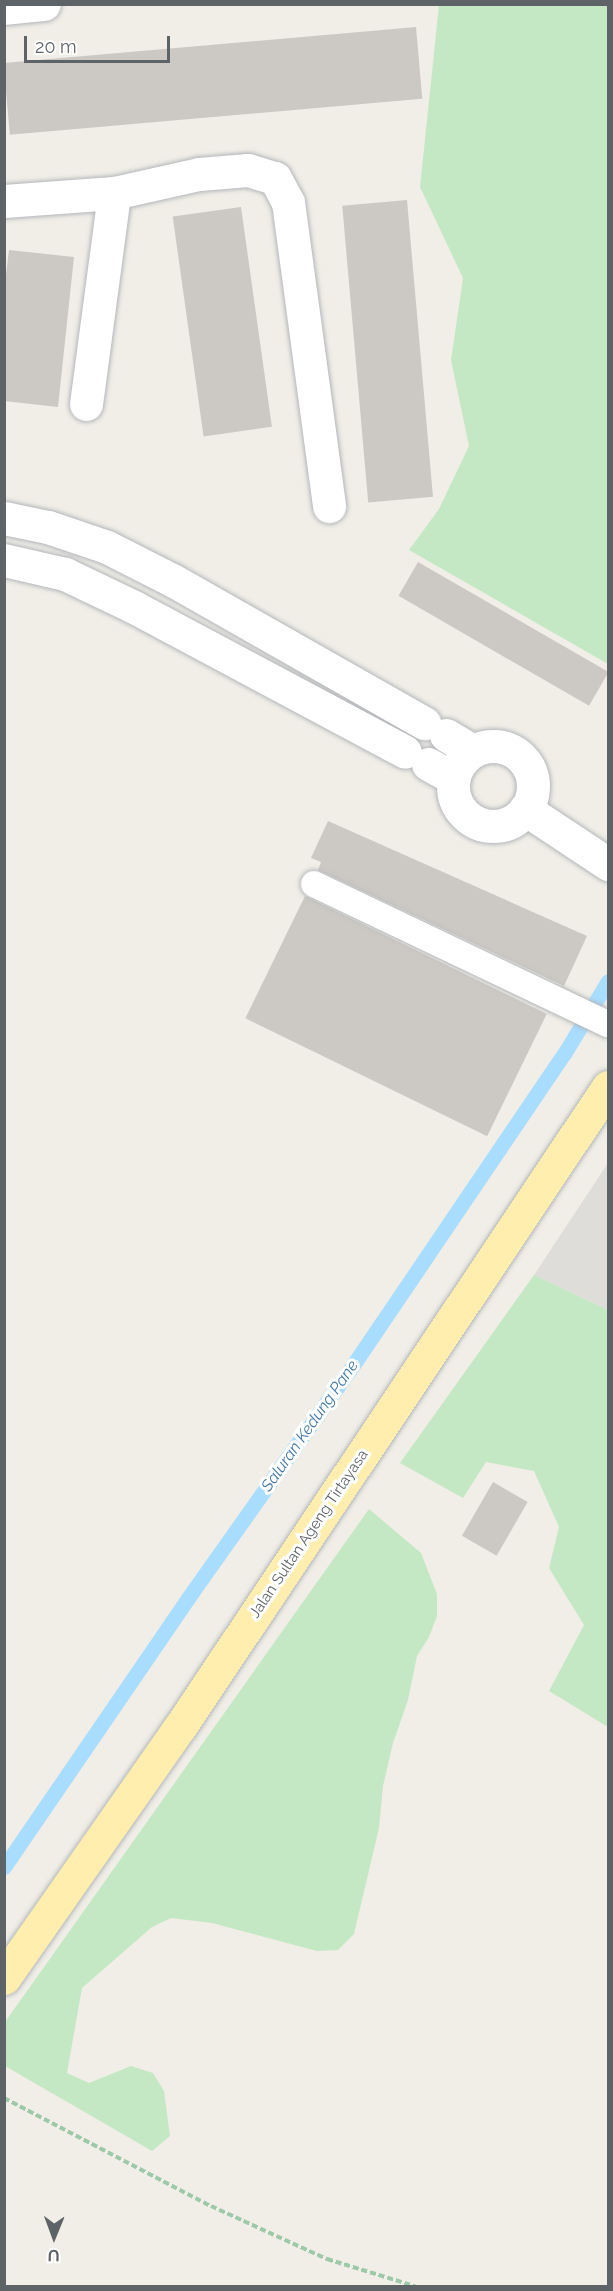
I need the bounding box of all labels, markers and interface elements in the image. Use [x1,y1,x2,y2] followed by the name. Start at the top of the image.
[27,24,172,62] scale bar
[35,36,77,57] text: 20 m
[258,1357,362,1495] water label: Saluran Kedung Pane
[246,1446,372,1622] street label: Jalan Sultan Ageng Tirtayasa
[24,2207,84,2267] north arrow
[48,2246,60,2265] text: U

